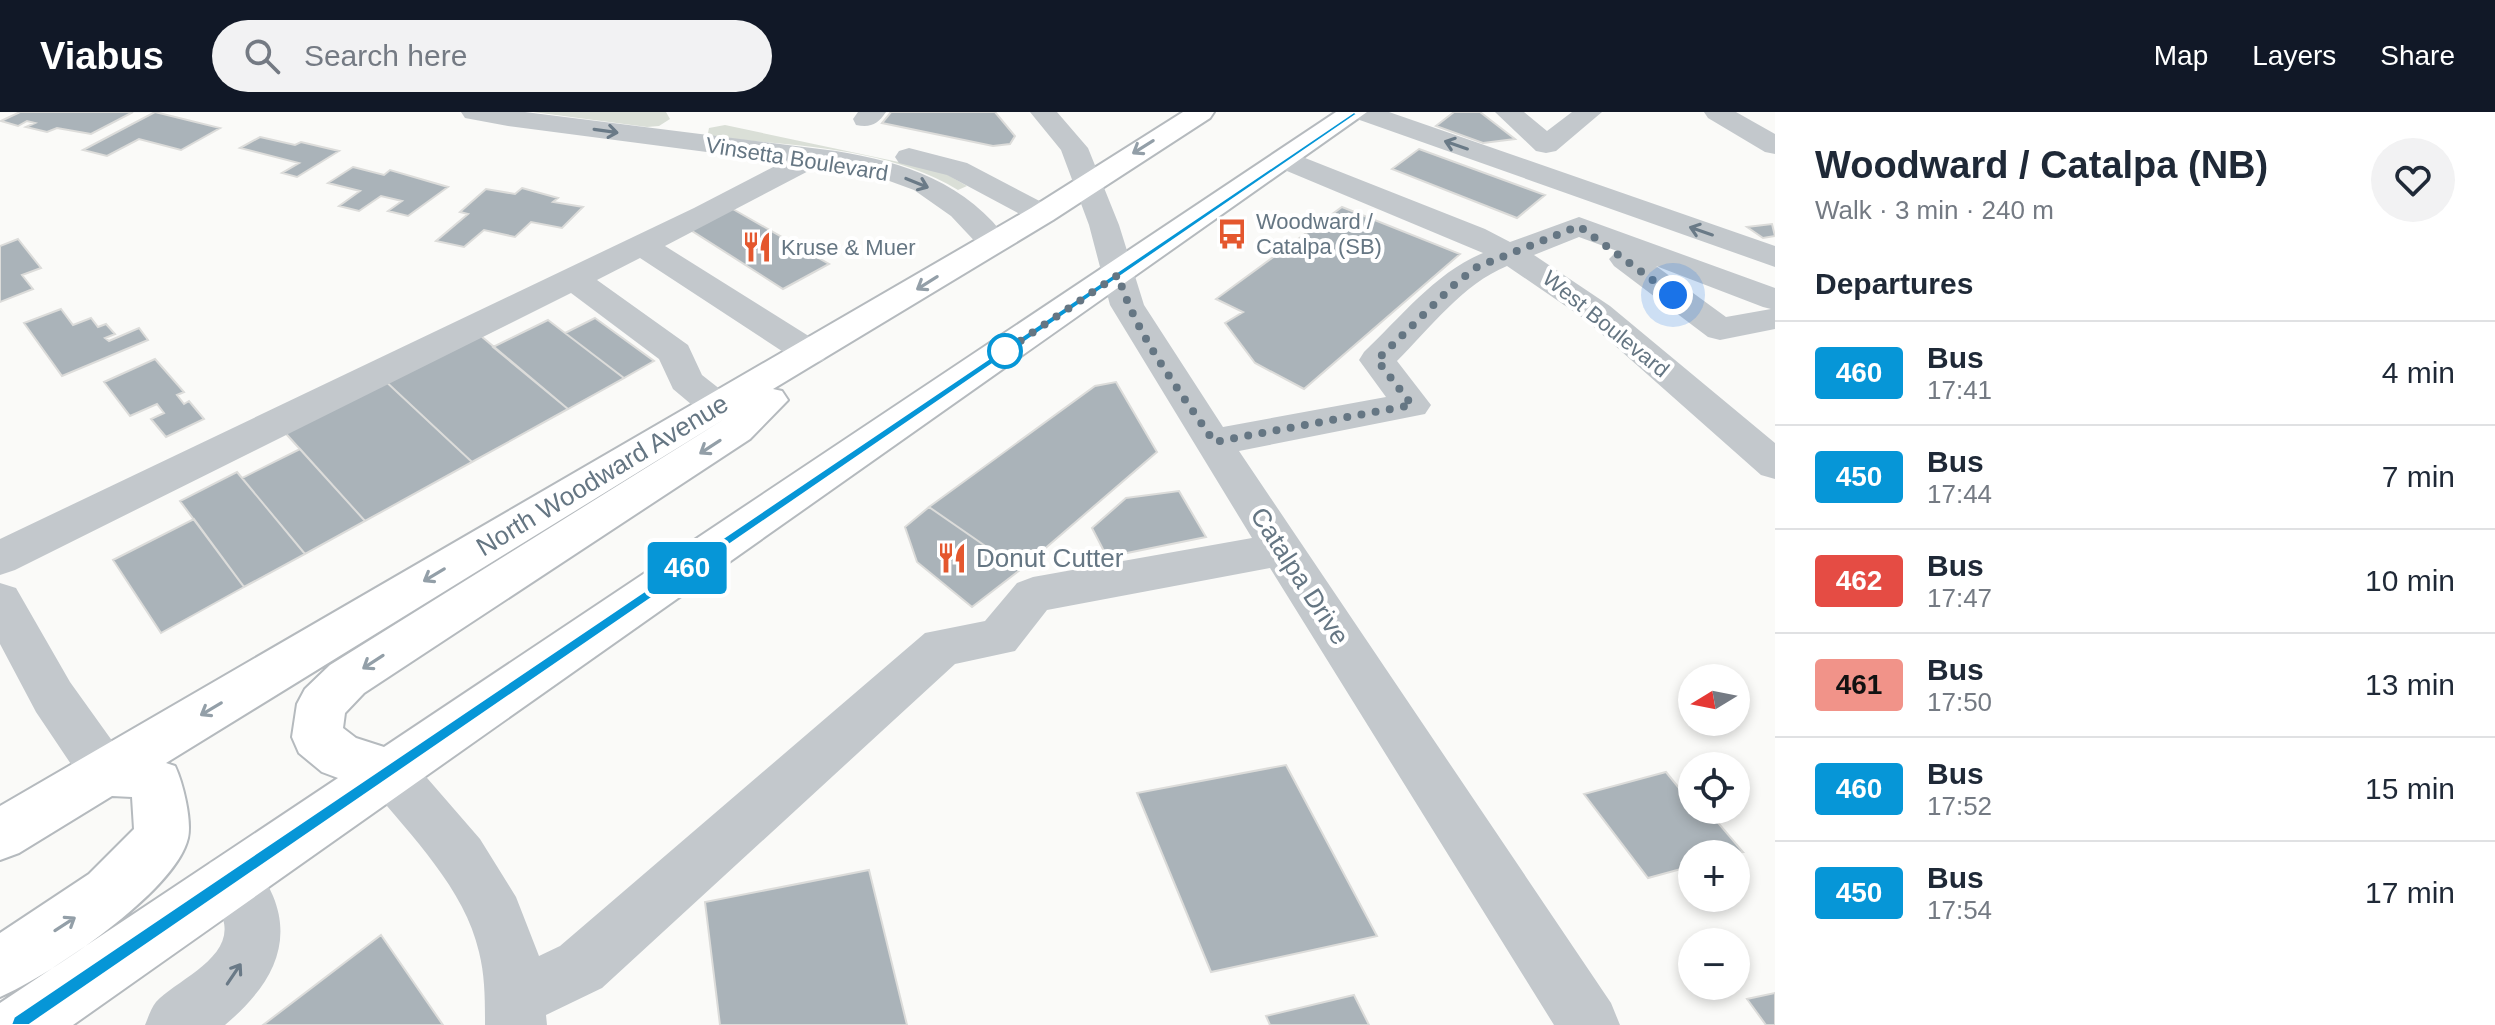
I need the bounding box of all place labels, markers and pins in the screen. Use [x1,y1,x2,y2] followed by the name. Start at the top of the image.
[1256,209,1382,259] place label: Woodward / Catalpa (SB)
[1215,217,1249,251] bus stop icon: Woodward / Catalpa (SB)
[740,230,774,264] restaurant icon: Kruse & Muer
[781,235,916,260] place label: Kruse & Muer
[988,334,1022,368] unlabelled marker
[935,541,969,575] restaurant icon: Donut Cutter
[976,543,1124,573] place label: Donut Cutter

